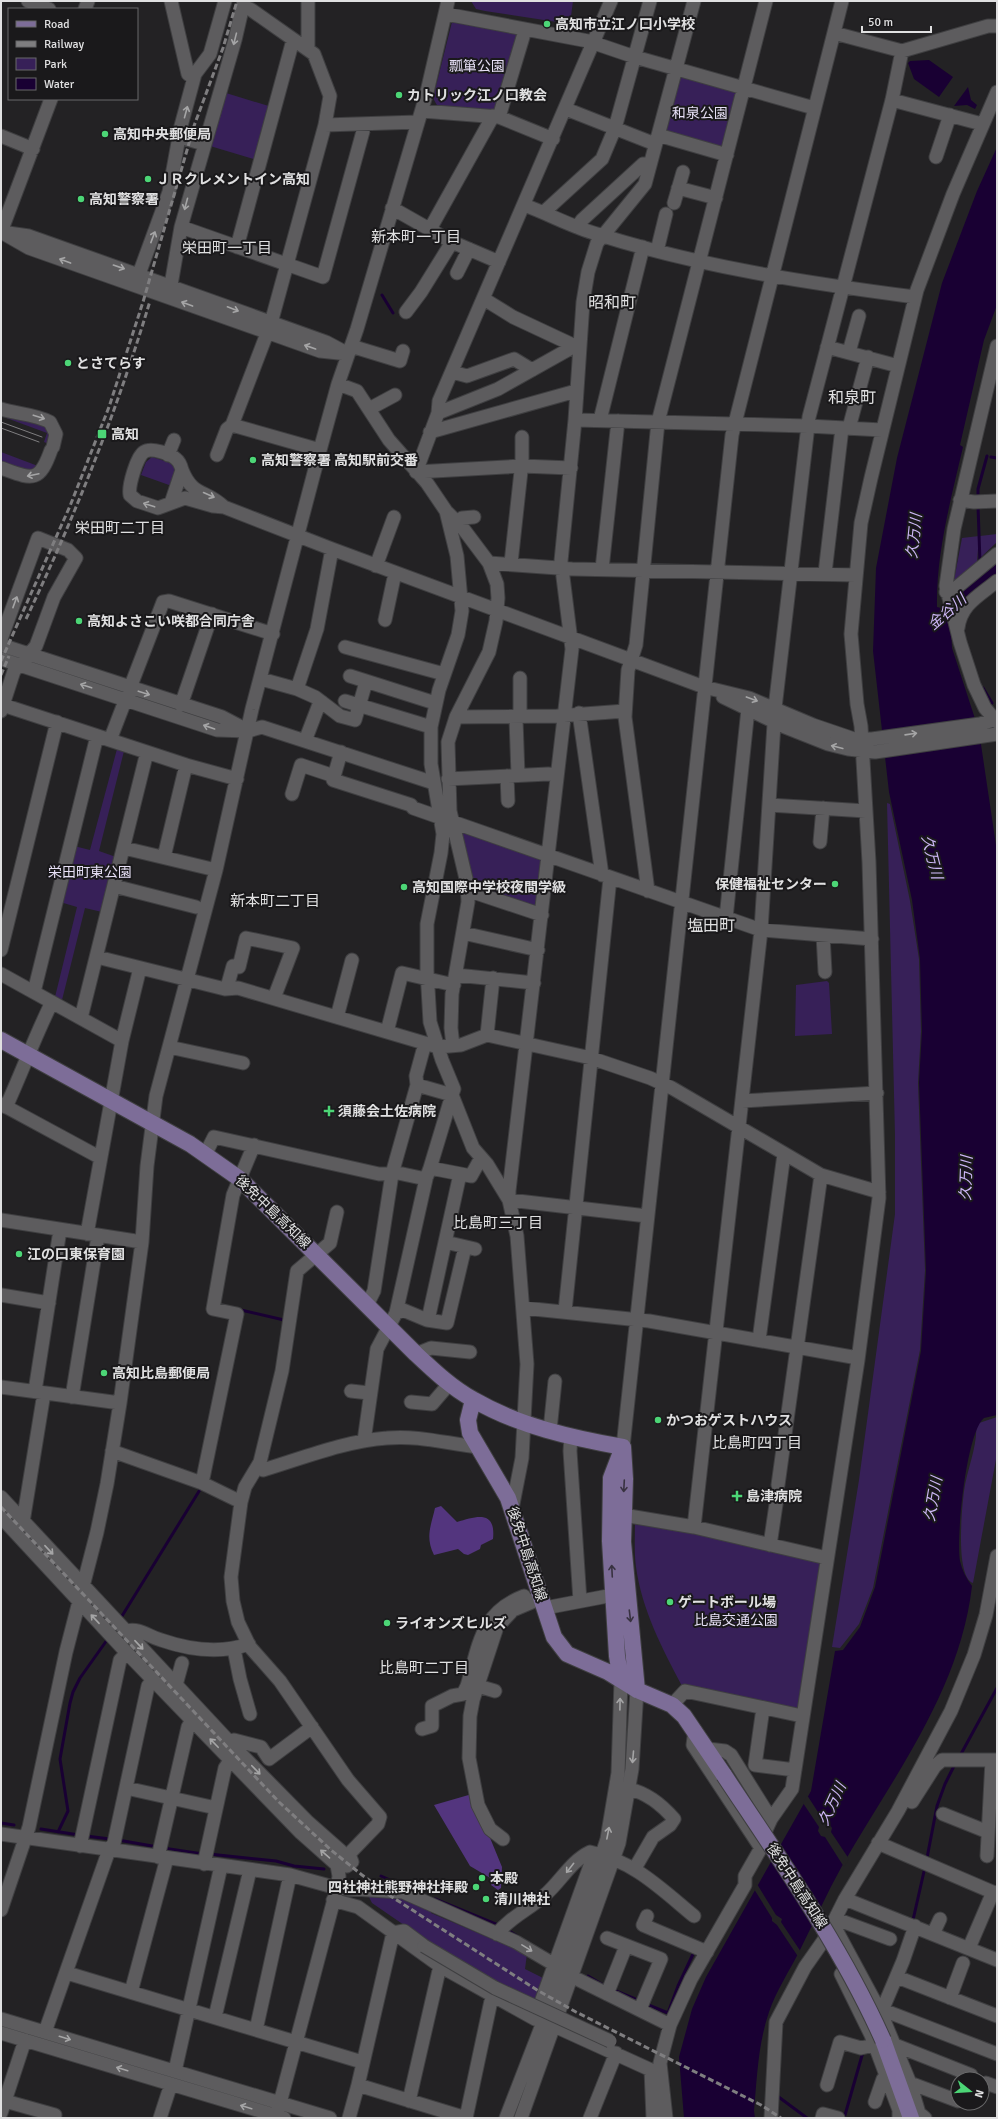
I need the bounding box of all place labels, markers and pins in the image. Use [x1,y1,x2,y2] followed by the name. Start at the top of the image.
[555,16,695,33] place label: 高知市立江ノ口小学校
[542,19,552,29] marker: 高知市立江ノ口小学校
[407,87,547,104] place label: カトリック江ノ口教会
[394,90,404,100] marker: カトリック江ノ口教会
[113,126,211,143] place label: 高知中央郵便局
[100,129,110,139] marker: 高知中央郵便局
[156,171,310,188] place label: ＪＲクレメントイン高知
[143,174,153,184] marker: ＪＲクレメントイン高知
[89,191,159,208] place label: 高知警察署
[76,194,86,204] marker: 高知警察署
[76,355,146,372] place label: とさてらす
[63,358,73,368] marker: とさてらす
[111,426,139,443] place label: 高知
[96,428,108,440] marker: 高知
[261,452,418,469] place label: 高知警察署 高知駅前交番
[248,455,258,465] marker: 高知警察署 高知駅前交番
[87,613,255,630] place label: 高知よさこい咲都合同庁舎
[74,616,84,626] marker: 高知よさこい咲都合同庁舎
[715,876,827,893] place label: 保健福祉センター
[412,879,566,896] place label: 高知国際中学校夜間学級
[830,879,840,889] marker: 保健福祉センター
[399,882,409,892] marker: 高知国際中学校夜間学級
[338,1103,436,1120] place label: 須藤会土佐病院
[323,1105,335,1117] marker: 須藤会土佐病院
[27,1246,125,1263] place label: 江の口東保育園
[14,1249,24,1259] marker: 江の口東保育園
[112,1365,210,1382] place label: 高知比島郵便局
[99,1368,109,1378] marker: 高知比島郵便局
[666,1412,792,1429] place label: かつおゲストハウス
[653,1415,663,1425] marker: かつおゲストハウス
[746,1488,802,1505] place label: 島津病院
[731,1490,743,1502] marker: 島津病院
[678,1594,776,1611] place label: ゲートボール場
[665,1597,675,1607] marker: ゲートボール場
[395,1615,507,1632] place label: ライオンズヒルズ
[382,1618,392,1628] marker: ライオンズヒルズ
[490,1870,518,1887] place label: 本殿
[477,1873,487,1883] marker: 本殿
[328,1879,468,1896] place label: 四社神社熊野神社拝殿
[471,1882,481,1892] marker: 四社神社熊野神社拝殿
[494,1891,550,1908] place label: 清川神社
[481,1894,491,1904] marker: 清川神社

